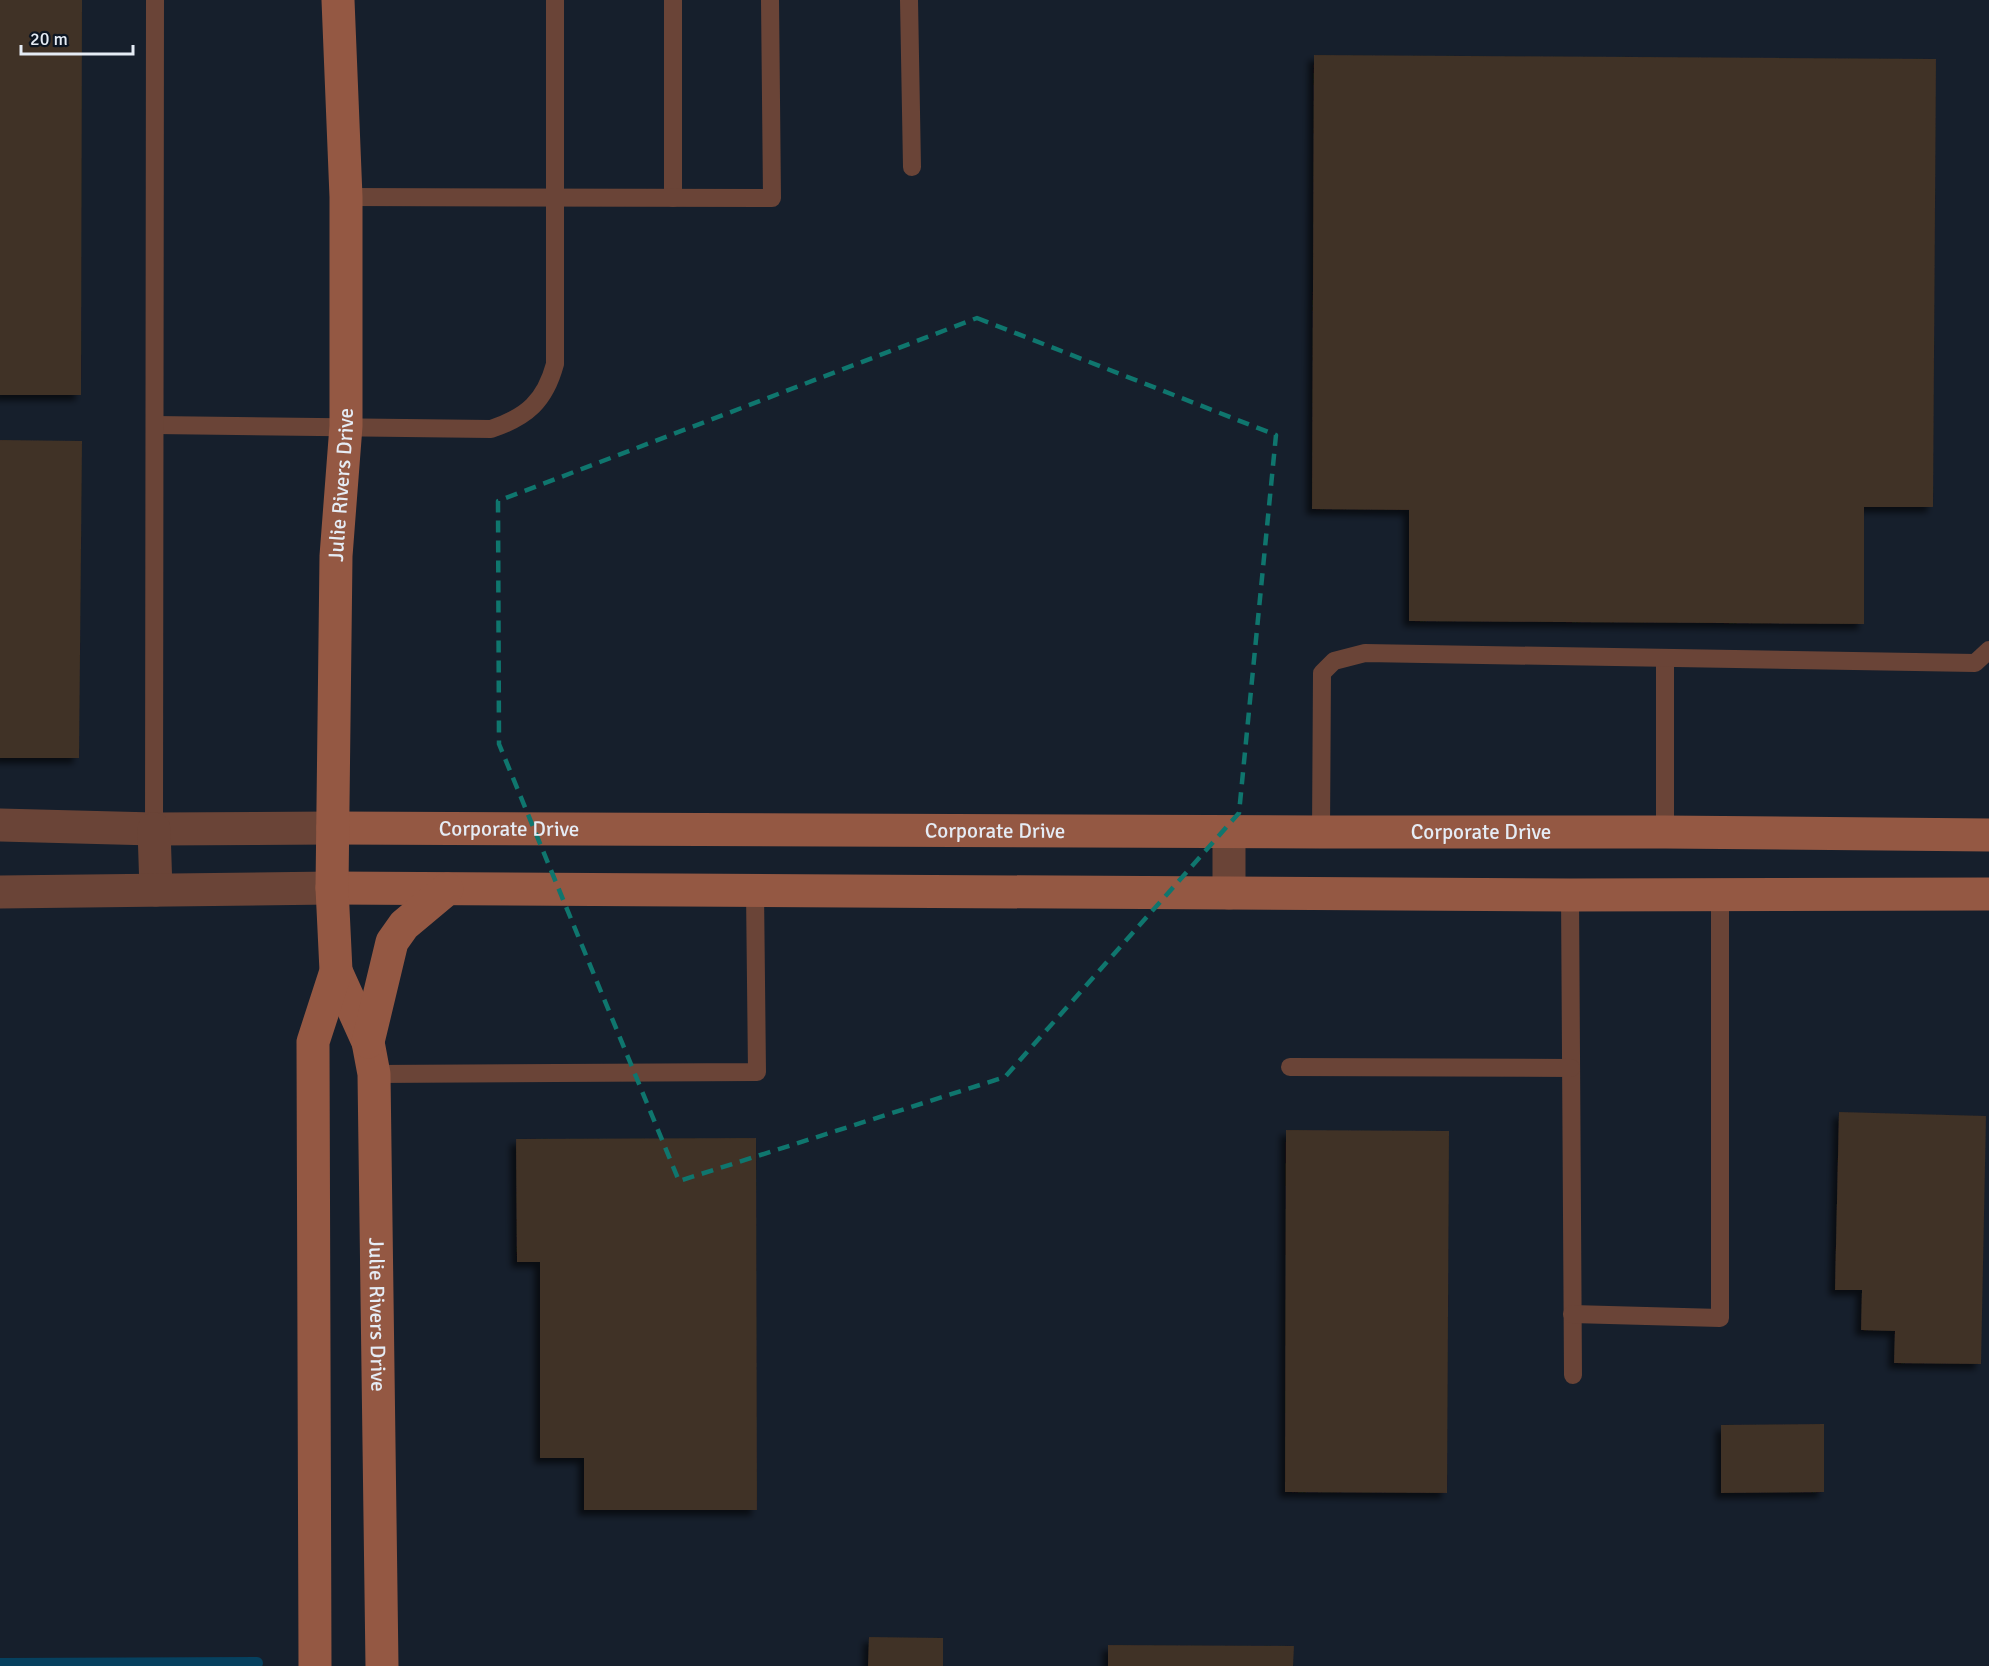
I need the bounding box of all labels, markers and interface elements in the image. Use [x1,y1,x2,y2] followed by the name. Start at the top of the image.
[21,18,134,56] scale bar
[30,28,68,50] text: 20 m
[323,408,359,562] street label: Julie Rivers Drive
[439,815,579,842] street label: Corporate Drive
[925,817,1065,844] street label: Corporate Drive
[1411,819,1551,845] street label: Corporate Drive
[363,1237,391,1392] street label: Julie Rivers Drive

